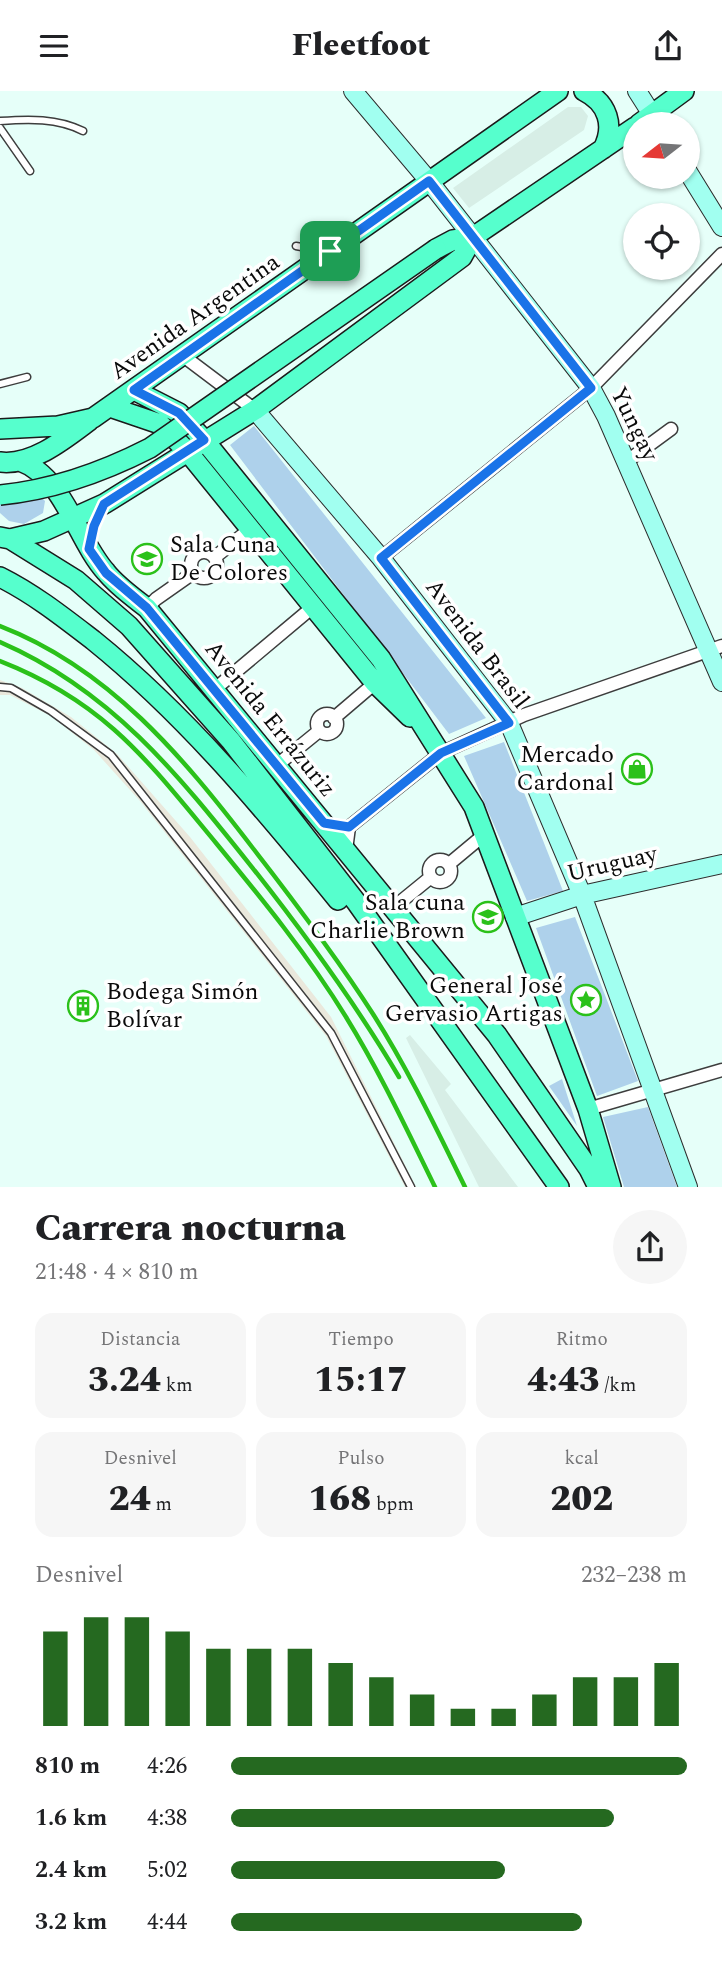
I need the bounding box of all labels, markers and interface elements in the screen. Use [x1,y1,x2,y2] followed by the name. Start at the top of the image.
[292,21,430,70] text: Fleetfoot
[35,27,73,65] icon: menu
[649,27,687,65] icon: share
[623,112,700,189] north arrow
[623,112,700,280] map controls
[623,203,700,280] button: locate
[300,221,360,281] pin
[311,232,349,270] icon: arrive
[103,245,288,389] street label: Avenida Argentina
[600,380,668,469] street label: Yungay
[170,527,288,591] place label: Sala Cuna De Colores
[130,542,164,576] school or university icon: Sala Cuna De Colores
[416,571,538,717] street label: Avenida Brasil
[195,633,345,805] street label: Avenida Errázuriz
[516,737,614,801] place label: Mercado Cardonal
[620,752,654,786] shop icon: Mercado Cardonal
[563,836,662,892] street label: Uruguay
[310,885,465,949] place label: Sala cuna Charlie Brown
[471,900,505,934] school or university icon: Sala cuna Charlie Brown
[385,968,563,1032] place label: General José Gervasio Artigas
[106,974,259,1038] place label: Bodega Simón Bolívar
[569,983,603,1017] place icon: General José Gervasio Artigas
[66,989,100,1023] building icon: Bodega Simón Bolívar
[35,1200,346,1258] text: Carrera nocturna
[613,1210,687,1284] button: share
[35,1255,199,1290] text: 21:48 · 4 × 810 m
[100,1325,180,1354] text: Distancia
[328,1325,394,1354] text: Tiempo
[556,1325,608,1354] text: Ritmo
[88,1354,161,1407] text: 3.24
[314,1354,408,1407] text: 15:17
[527,1354,600,1407] text: 4:43
[161,1371,193,1400] text: km
[600,1371,636,1400] text: /km
[104,1444,177,1473] text: Desnivel
[338,1444,384,1473] text: Pulso
[565,1444,599,1473] text: kcal
[109,1473,151,1526] text: 24
[308,1473,371,1526] text: 168
[550,1473,613,1526] text: 202
[151,1490,172,1519] text: m
[371,1490,414,1519] text: bpm
[35,1558,123,1593] text: Desnivel
[581,1558,687,1593] text: 232–238 m
[35,1749,100,1784] text: 810 m
[147,1749,187,1784] text: 4:26
[35,1801,107,1836] text: 1.6 km
[147,1801,187,1836] text: 4:38
[35,1853,107,1888] text: 2.4 km
[147,1853,187,1888] text: 5:02
[35,1905,107,1940] text: 3.2 km
[147,1905,187,1940] text: 4:44

